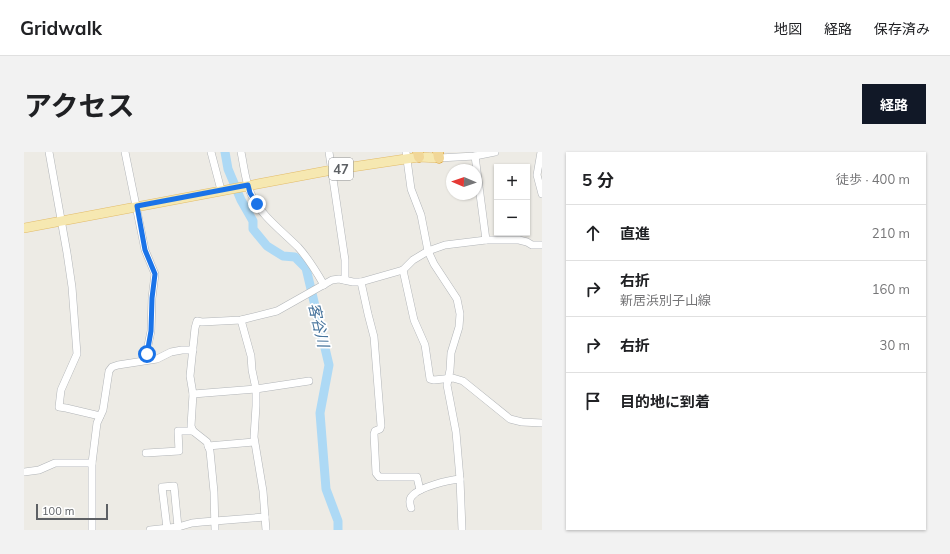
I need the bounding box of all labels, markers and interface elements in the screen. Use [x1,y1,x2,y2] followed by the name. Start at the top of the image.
[20,16,102,40] text: Gridwalk
[774,20,802,38] text: 地図
[824,20,852,38] text: 経路
[874,20,930,38] text: 保存済み
[862,84,926,124] button: 経路
[24,88,135,123] text: アクセス
[329,158,353,180] road number: 47
[446,164,482,200] north arrow
[494,164,530,236] map controls
[494,164,530,200] button: +
[582,169,614,190] text: 5 分
[836,171,910,187] text: 徒歩 · 400 m
[248,195,266,213] route end
[494,200,530,236] button: −
[582,222,604,244] icon: ahead
[620,224,650,243] text: 直進
[872,225,910,241] text: 210 m
[620,271,650,290] text: 右折
[582,278,604,300] icon: right
[872,281,910,297] text: 160 m
[620,292,711,308] text: 新居浜別子山線
[305,301,334,351] water label: 客谷川
[582,334,604,356] icon: right
[620,336,650,355] text: 右折
[880,337,910,353] text: 30 m
[138,345,156,363] route start
[582,390,604,412] icon: arrive
[620,392,710,411] text: 目的地に到着
[36,502,108,521] scale bar
[42,504,74,518] text: 100 m

